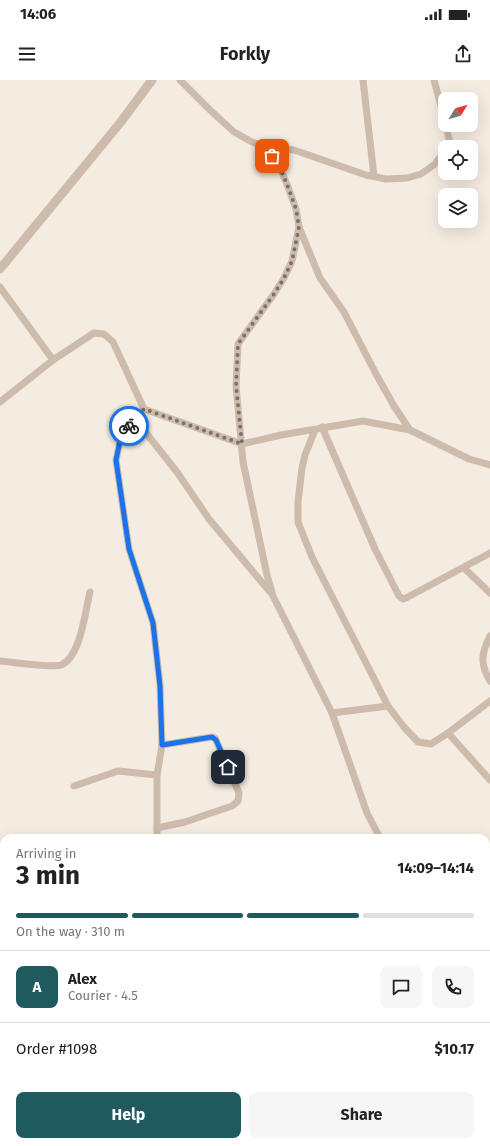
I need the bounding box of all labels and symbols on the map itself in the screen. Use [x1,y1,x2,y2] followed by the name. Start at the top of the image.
[438,92,478,132] north arrow
[255,139,289,173] pin
[109,406,149,446] courier
[211,750,245,784] pin

